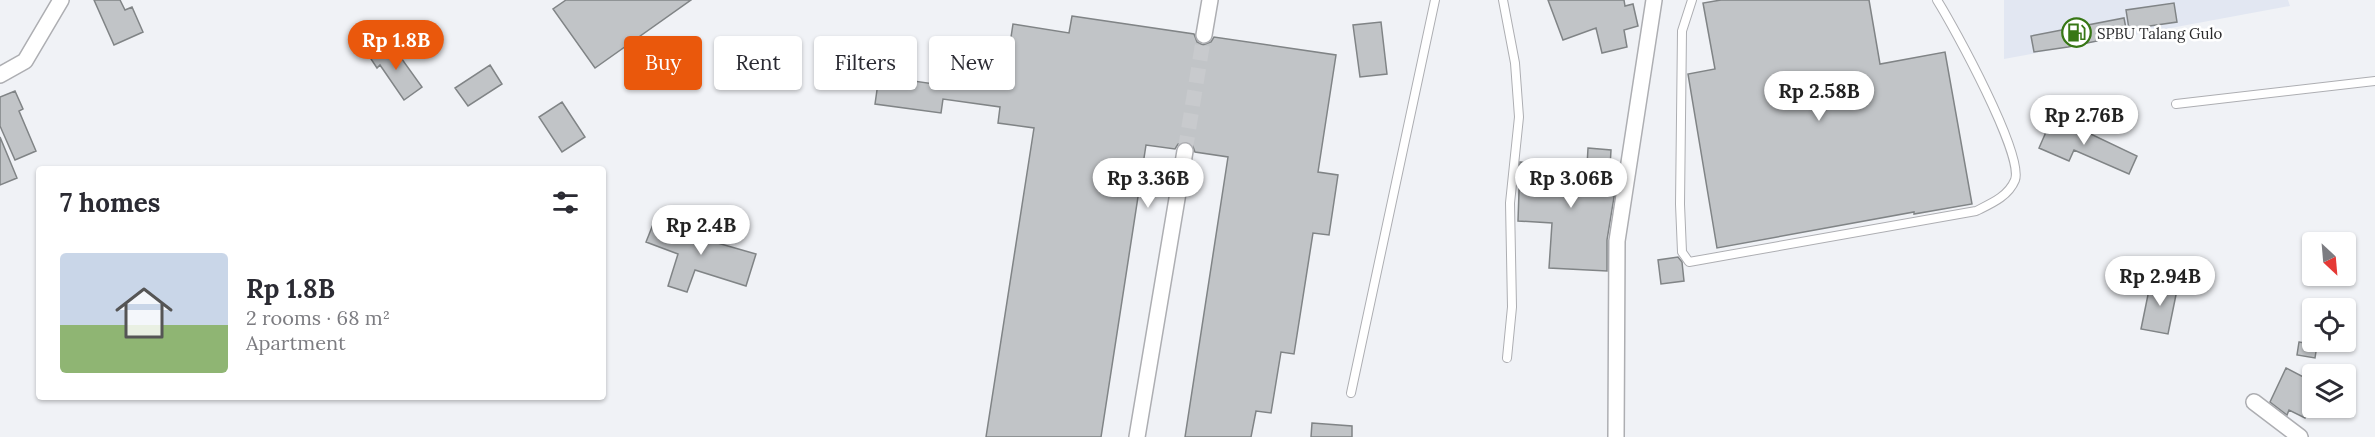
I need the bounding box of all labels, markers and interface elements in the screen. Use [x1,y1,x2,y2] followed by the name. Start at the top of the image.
[2060,17,2092,49] fuel station icon: SPBU Talang Gulo
[341,20,451,71] pin: Rp 1.8B
[2097,24,2223,43] place label: SPBU Talang Gulo
[362,27,430,52] text: Rp 1.8B
[624,36,702,90] chip: Buy
[714,36,802,90] chip: Rent
[814,36,917,90] chip: Filters
[929,36,1015,90] chip: New
[1757,71,1881,122] pin: Rp 2.58B
[1778,78,1860,103] text: Rp 2.58B
[2022,95,2146,146] pin: Rp 2.76B
[2044,102,2124,127] text: Rp 2.76B
[1086,158,1210,209] pin: Rp 3.36B
[1509,158,1633,209] pin: Rp 3.06B
[1107,165,1189,190] text: Rp 3.36B
[1529,165,1613,190] text: Rp 3.06B
[60,186,160,219] text: 7 homes
[549,186,582,219] icon: filters
[646,205,756,256] pin: Rp 2.4B
[666,212,736,237] text: Rp 2.4B
[2302,232,2356,286] north arrow
[2302,232,2356,418] map controls
[2098,256,2222,307] pin: Rp 2.94B
[2119,263,2201,288] text: Rp 2.94B
[246,272,335,305] text: Rp 1.8B
[108,277,180,349] icon: home
[2302,298,2356,352] button: locate
[246,305,390,330] text: 2 rooms · 68 m²
[246,330,346,355] text: Apartment
[2302,364,2356,418] button: layers

